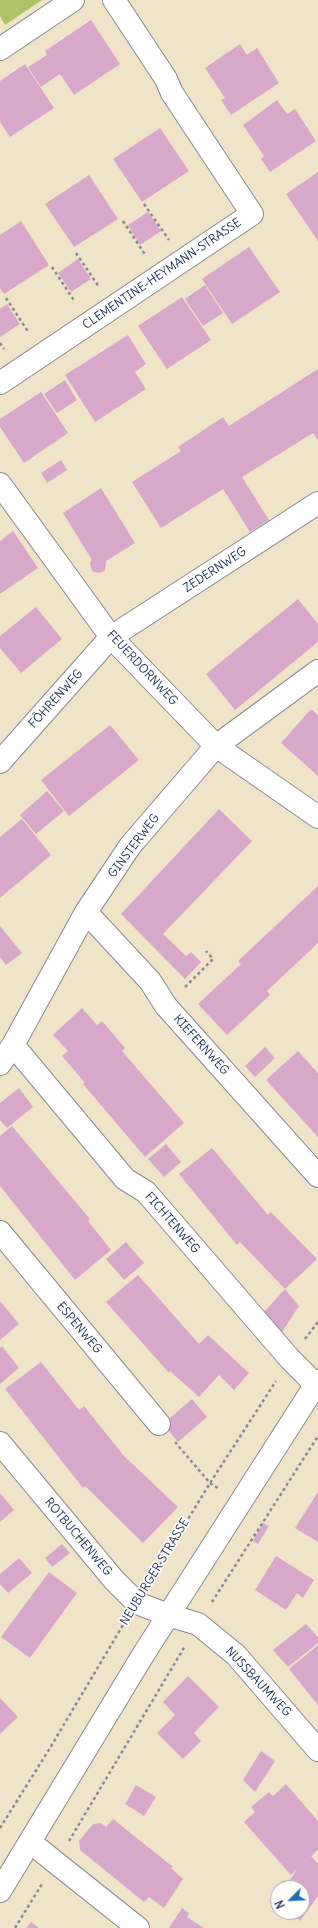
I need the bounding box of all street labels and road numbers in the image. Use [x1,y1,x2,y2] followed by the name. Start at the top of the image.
[80,215,244,333] street label: CLEMENTINE-HEYMANN-STRASSE
[181,544,249,596] street label: ZEDERNWEG
[104,628,180,708] street label: FEUERDORNWEG
[26,667,86,731] street label: FÖHRENWEG
[105,811,163,881] street label: GINSTERWEG
[170,1012,232,1078] street label: KIEFERNWEG
[142,1189,202,1257] street label: FICHTENWEG
[53,1299,105,1357] street label: ESPENWEG
[41,1495,115,1579] street label: ROTBUCHENWEG
[117,1516,193,1628] street label: NEUBURGER STRASSE
[222,1644,294,1720] street label: NUSSBAUMWEG

